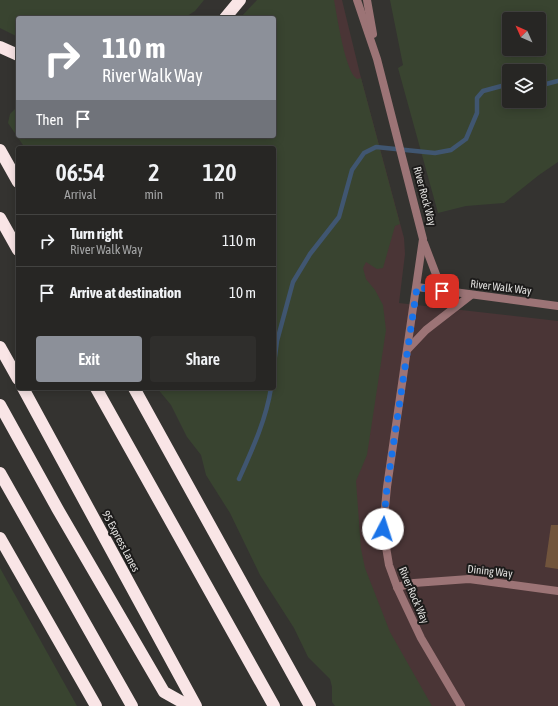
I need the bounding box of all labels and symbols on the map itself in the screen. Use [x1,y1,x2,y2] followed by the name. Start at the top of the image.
[502,12,546,56] north arrow
[411,165,439,227] street label: River Rock Way
[425,274,459,308] pin
[470,277,533,297] street label: River Walk Way
[100,508,142,574] street label: 95 Express Lanes
[362,508,404,550] position arrow
[467,563,514,579] street label: Dining Way
[397,565,432,626] street label: River Rock Way

